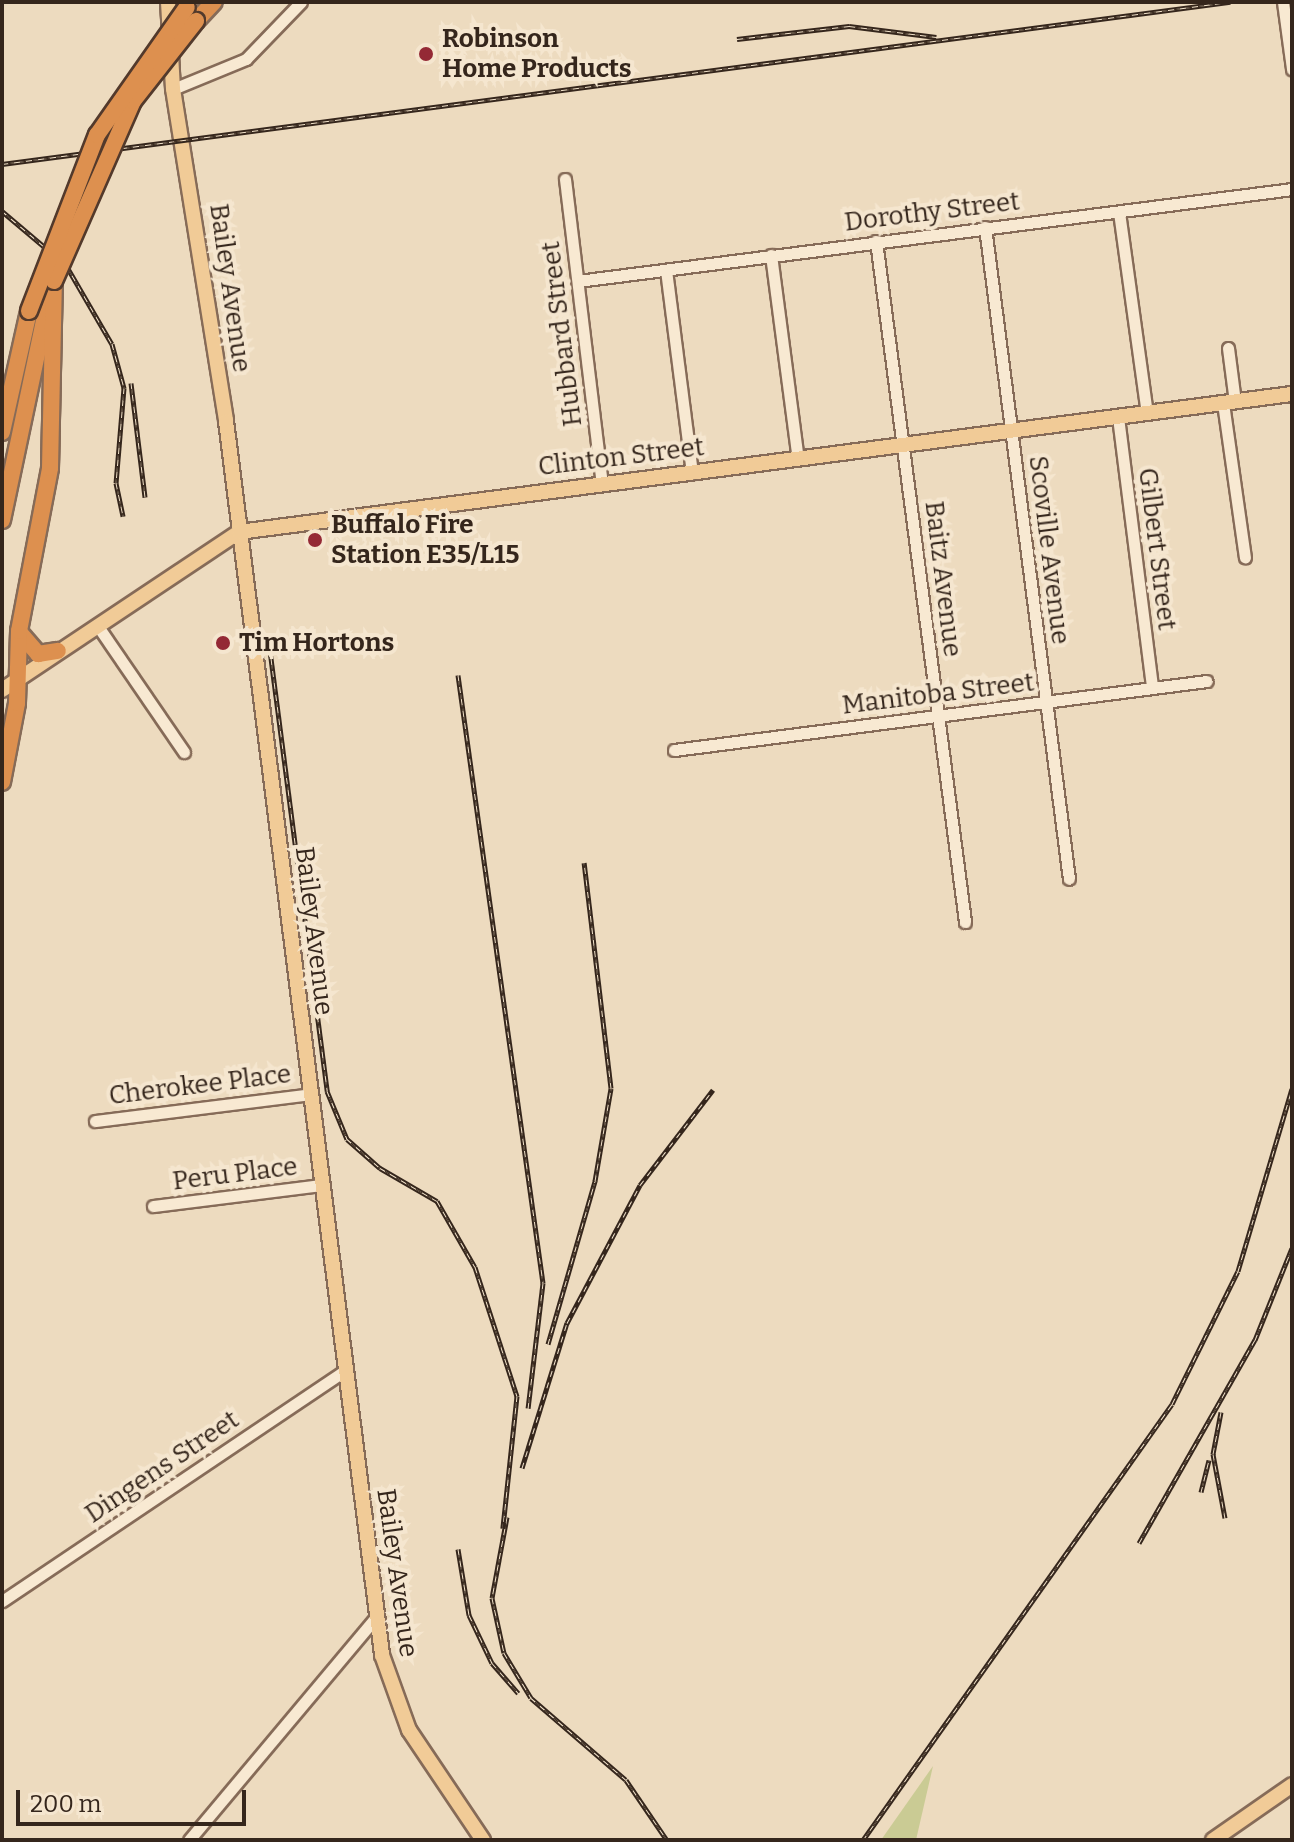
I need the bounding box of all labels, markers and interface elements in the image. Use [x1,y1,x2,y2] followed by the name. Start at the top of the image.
[442,23,632,84] place label: Robinson Home Products
[417,45,435,63] marker: Robinson Home Products
[843,186,1021,238] street label: Dorothy Street
[203,202,257,374] street label: Bailey Avenue
[535,240,589,428] street label: Hubbard Street
[536,431,706,483] street label: Clinton Street
[1022,454,1076,646] street label: Scoville Avenue
[1132,466,1182,632] street label: Gilbert Street
[918,499,968,659] street label: Baitz Avenue
[331,509,519,570] place label: Buffalo Fire Station E35/L15
[306,531,324,549] marker: Buffalo Fire Station E35/L15
[239,627,394,659] place label: Tim Hortons
[214,634,232,652] marker: Tim Hortons
[840,667,1036,721] street label: Manitoba Street
[288,845,340,1017] street label: Bailey Avenue
[107,1058,293,1112] street label: Cherokee Place
[171,1151,299,1197] street label: Peru Place
[79,1404,245,1530] street label: Dingens Street
[370,1487,424,1659] street label: Bailey Avenue
[20,1774,250,1824] scale bar
[30,1790,102,1818] text: 200 m

